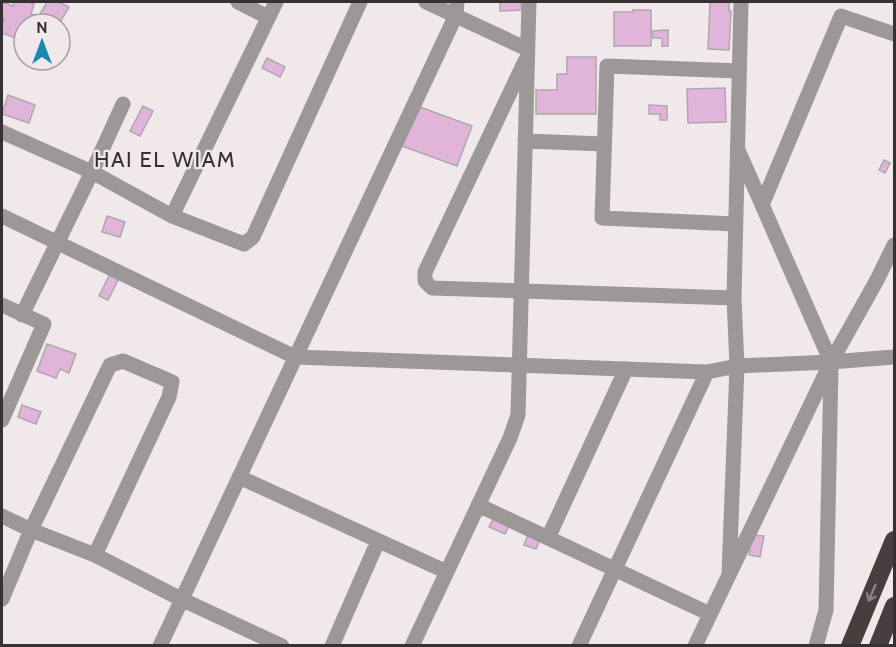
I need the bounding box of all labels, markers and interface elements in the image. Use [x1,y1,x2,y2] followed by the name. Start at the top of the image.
[12,12,72,72] north arrow
[36,18,48,37] text: N
[94,146,236,173] district label: HAI EL WIAM
[866,583,877,601] one-way arrow

